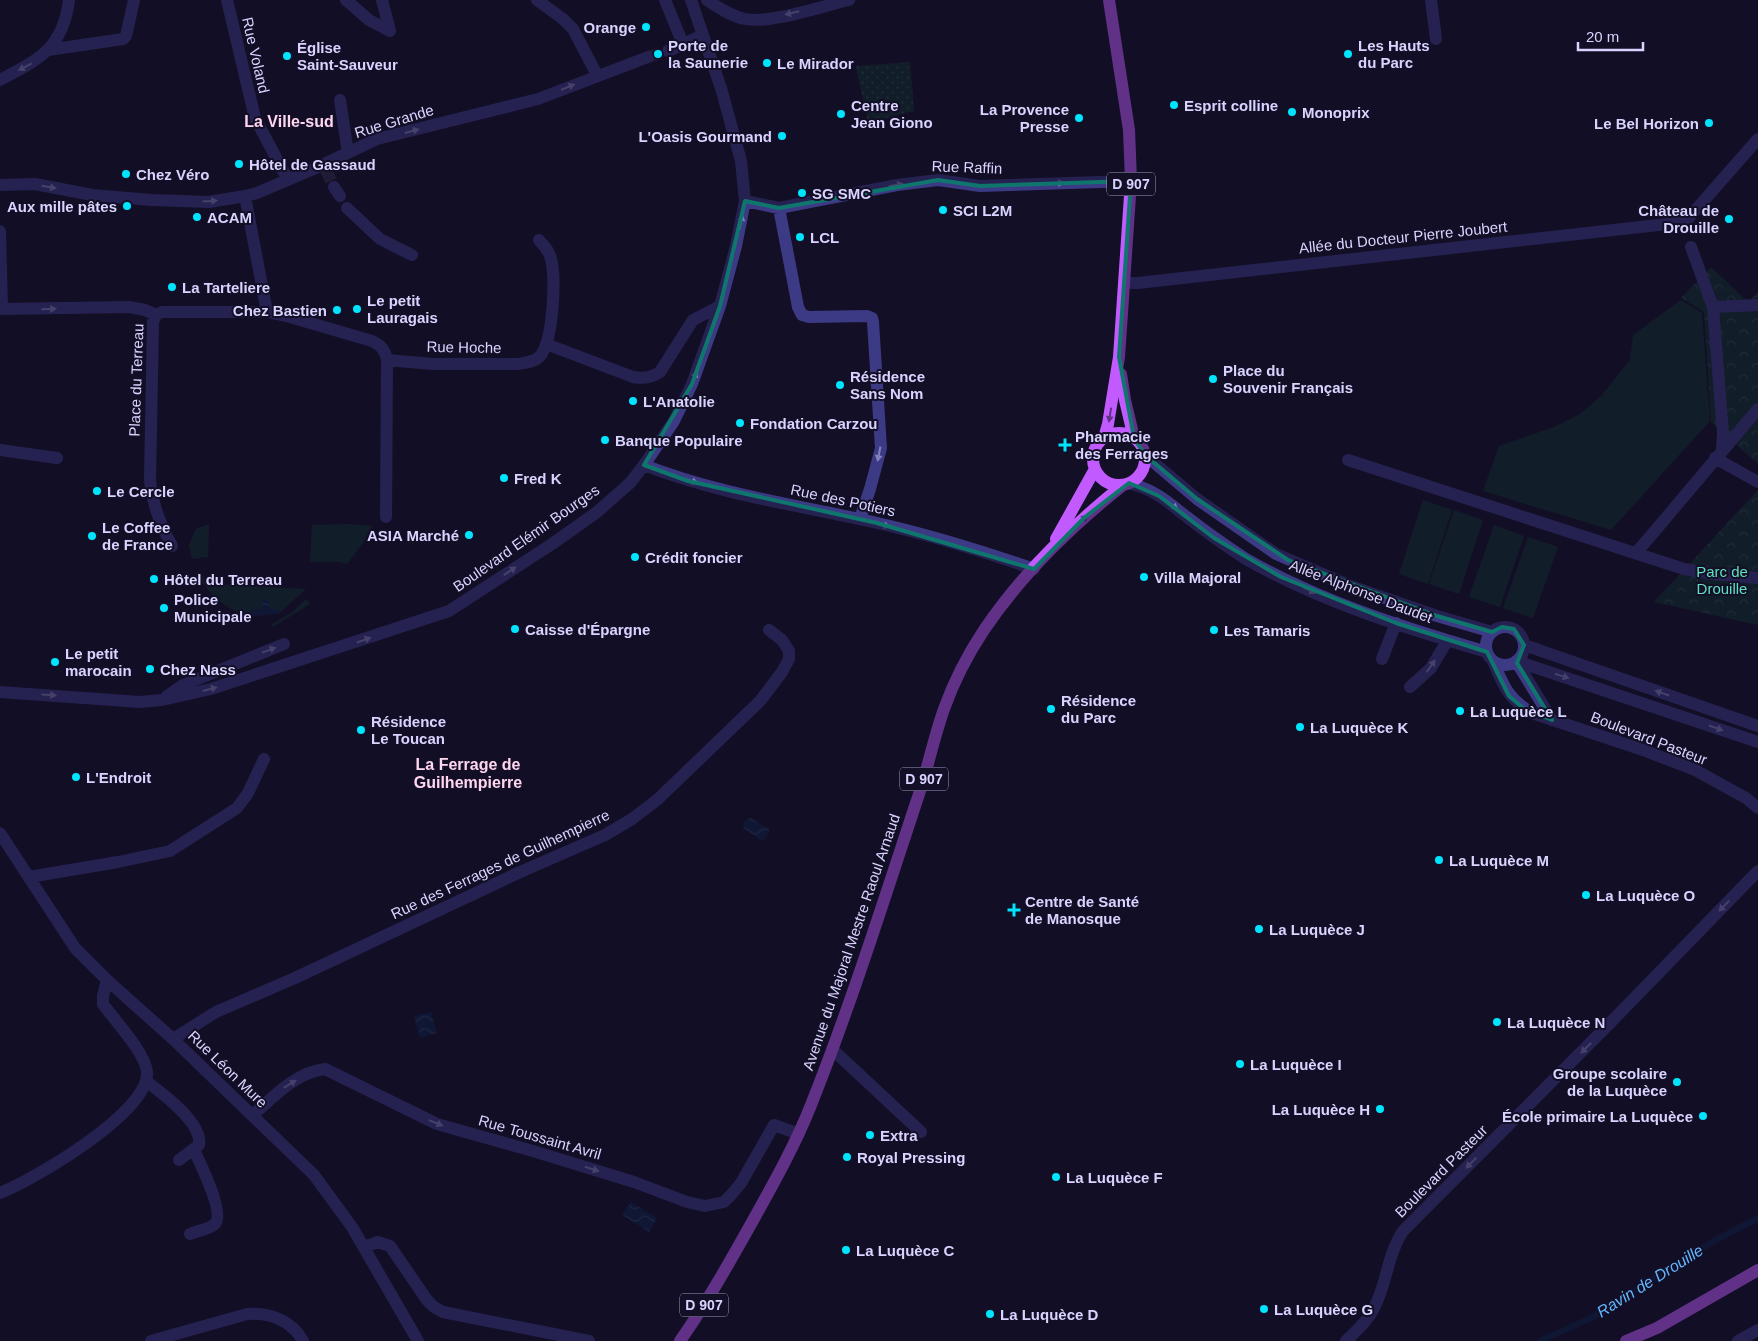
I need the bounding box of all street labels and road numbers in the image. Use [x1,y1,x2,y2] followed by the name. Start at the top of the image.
[239,15,273,95] street label: Rue Voland
[352,101,436,141] street label: Rue Grande
[931,157,1003,177] street label: Rue Raffin
[1107,172,1155,195] road number: D 907
[1298,218,1509,256] street label: Allée du Docteur Pierre Joubert
[126,323,146,437] street label: Place du Terreau
[426,338,502,356] street label: Rue Hoche
[450,481,602,595] street label: Boulevard Elémir Bourges
[789,481,897,519] street label: Rue des Potiers
[1287,556,1436,626] street label: Allée Alphonse Daudet
[1588,708,1710,768] street label: Boulevard Pasteur
[900,768,948,791] road number: D 907
[388,806,612,922] street label: Rue des Ferrages de Guilhempierre
[799,812,903,1072] street label: Avenue du Majoral Mestre Raoul Arnaud
[185,1027,271,1111] street label: Rue Léon Mure
[477,1111,603,1163] street label: Rue Toussaint Avril
[1391,1121,1491,1221] street label: Boulevard Pasteur
[680,1294,728,1316] road number: D 907

